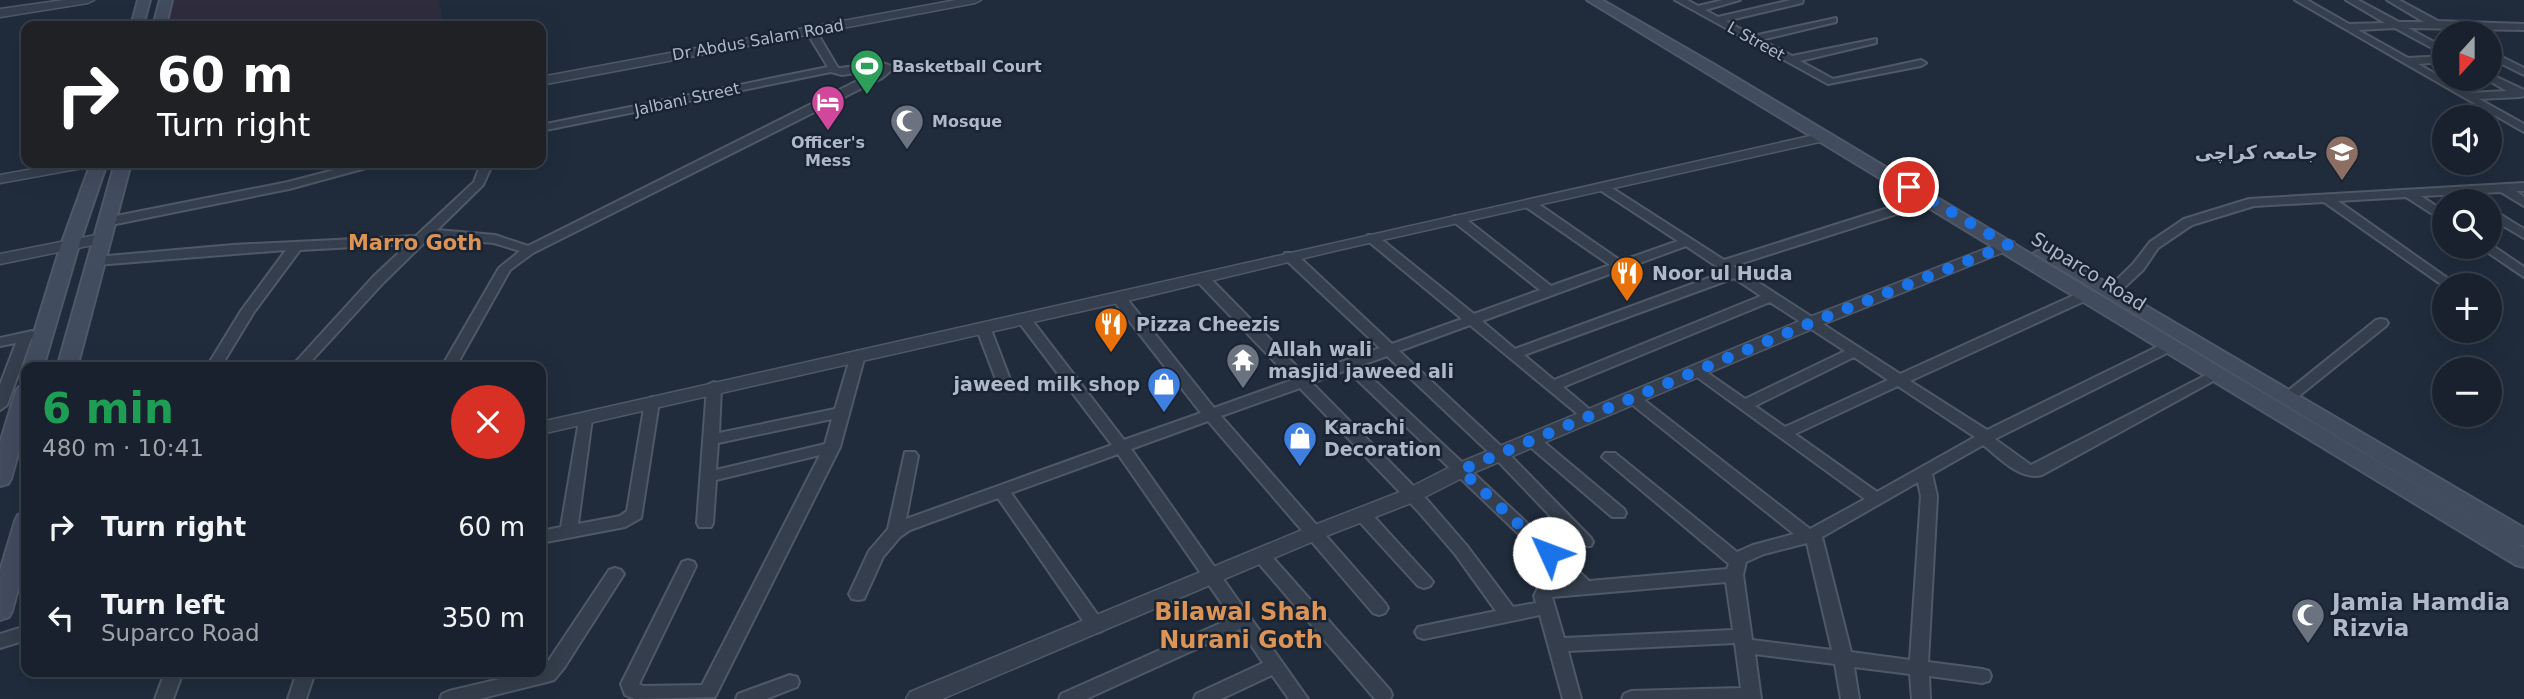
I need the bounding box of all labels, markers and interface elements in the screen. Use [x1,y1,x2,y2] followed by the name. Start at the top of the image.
[671,16,845,64] street label: Dr Abdus Salam Road
[1724,18,1788,64] street label: L Street
[2432,21,2502,91] north arrow
[2432,21,2502,427] map controls
[157,47,293,104] text: 60 m
[848,47,886,96] sports icon: Basketball Court
[42,49,133,140] icon: right
[892,57,1042,76] place label: Basketball Court
[632,79,741,120] street label: Jalbani Street
[809,83,847,132] hotel icon: Officer's Mess
[888,102,926,151] mosque icon: Mosque
[2432,105,2502,175] button: sound
[157,106,310,144] text: Turn right
[932,112,1002,131] place label: Mosque
[791,133,865,170] place label: Officer's Mess
[2323,133,2361,182] school or university icon: جامعہ کراچی
[2195,141,2318,164] place label: جامعہ کراچی
[1879,157,1939,217] pin
[1890,168,1928,206] icon: arrive
[2432,189,2502,259] button: search
[2028,227,2150,315] street label: Suparco Road
[348,231,482,255] district label: Marro Goth
[1608,254,1646,303] restaurant icon: Noor ul Huda
[1652,262,1793,284] place label: Noor ul Huda
[2432,273,2502,343] button: +
[1092,305,1130,354] restaurant icon: Pizza Cheezis
[1136,313,1280,335] place label: Pizza Cheezis
[1268,338,1454,382] place label: Allah wali masjid jaweed ali
[1224,341,1262,390] temple icon: Allah wali masjid jaweed ali
[2432,357,2502,427] button: −
[1145,365,1183,414] shop icon: jaweed milk shop
[953,373,1140,395] place label: jaweed milk shop
[42,384,174,433] text: 6 min
[451,385,525,459] button: close
[1324,416,1441,460] place label: Karachi Decoration
[1281,419,1319,468] shop icon: Karachi Decoration
[42,435,204,461] text: 480 m · 10:41
[42,508,80,546] icon: right
[101,512,246,542] text: Turn right
[458,512,525,542] text: 60 m
[1512,516,1586,590] position arrow
[2330,589,2510,641] place label: Jamia Hamdia Rizvia
[101,590,225,620] text: Turn left
[2289,596,2327,645] mosque icon: Jamia Hamdia Rizvia
[1154,598,1328,654] district label: Bilawal Shah Nurani Goth
[42,599,80,637] icon: left
[442,603,525,633] text: 350 m
[101,620,260,646] text: Suparco Road

